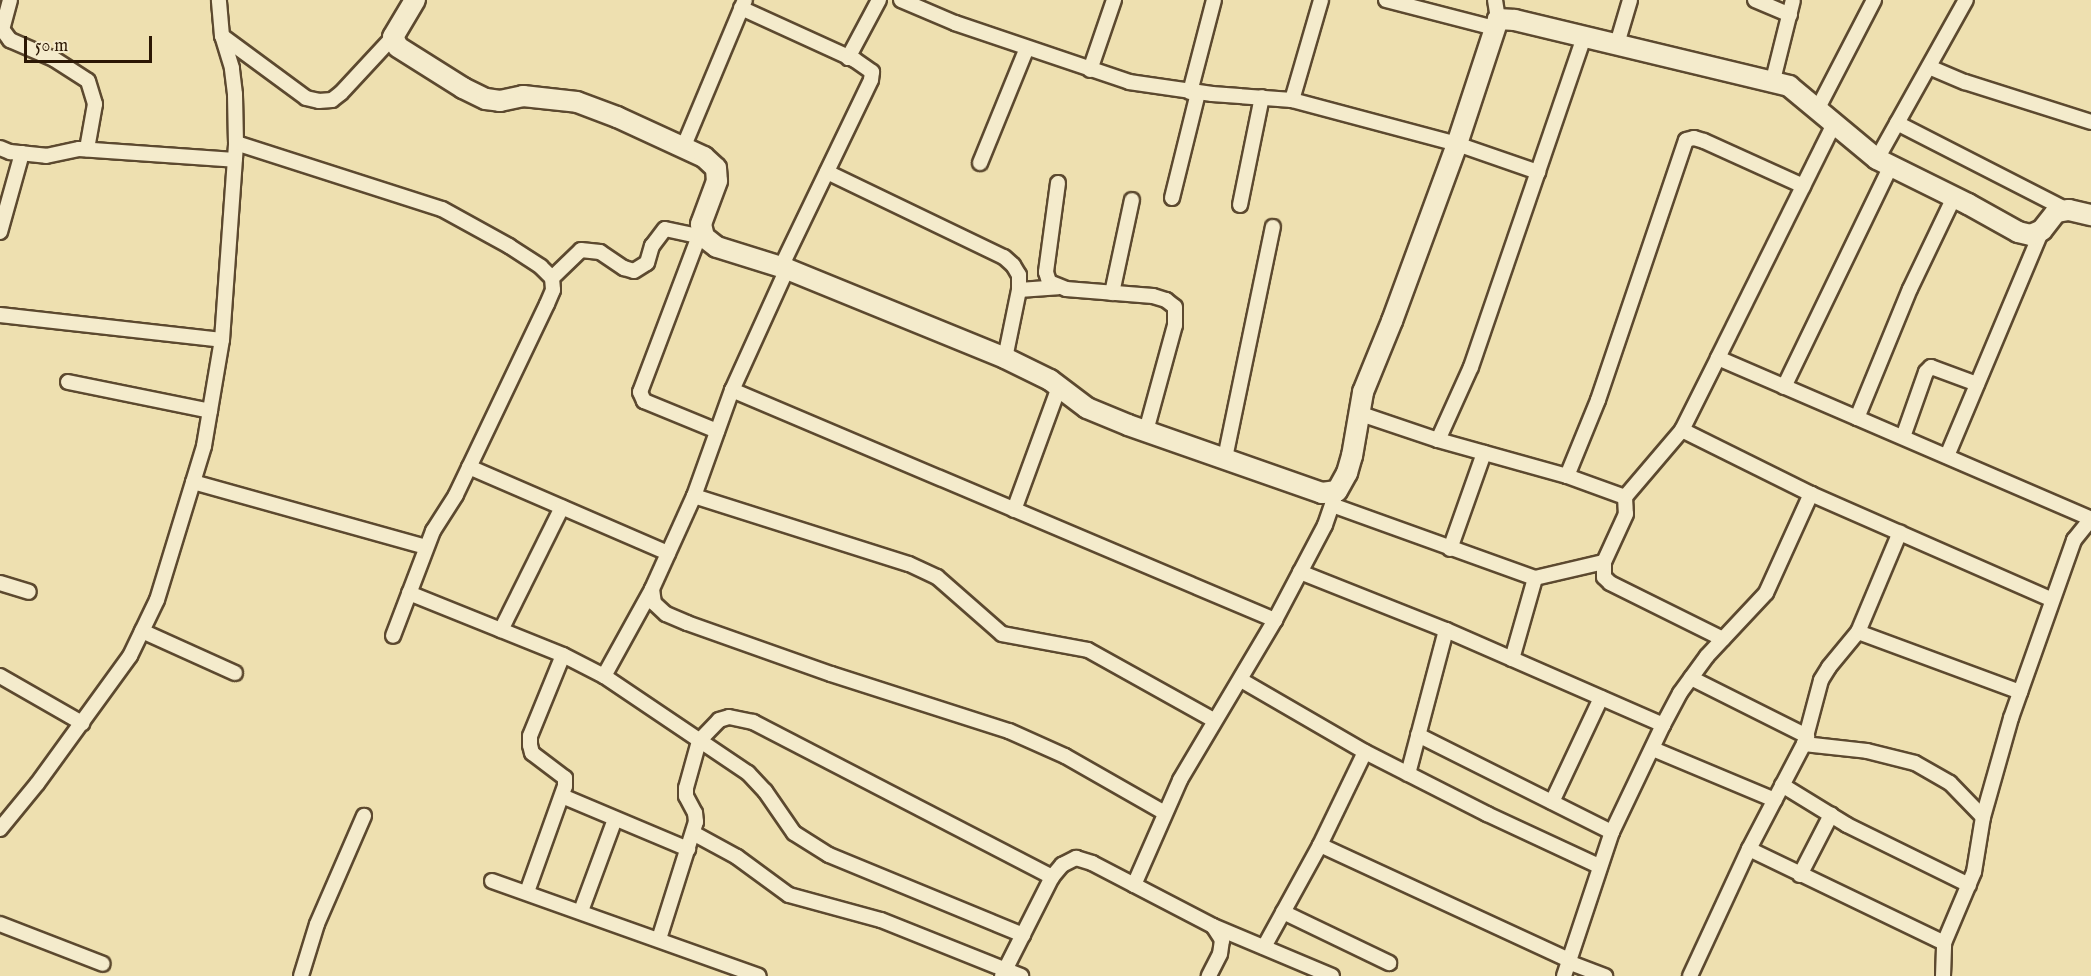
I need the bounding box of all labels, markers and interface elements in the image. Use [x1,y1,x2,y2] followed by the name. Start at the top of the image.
[27,24,154,62] scale bar
[35,35,68,58] text: 50 m

